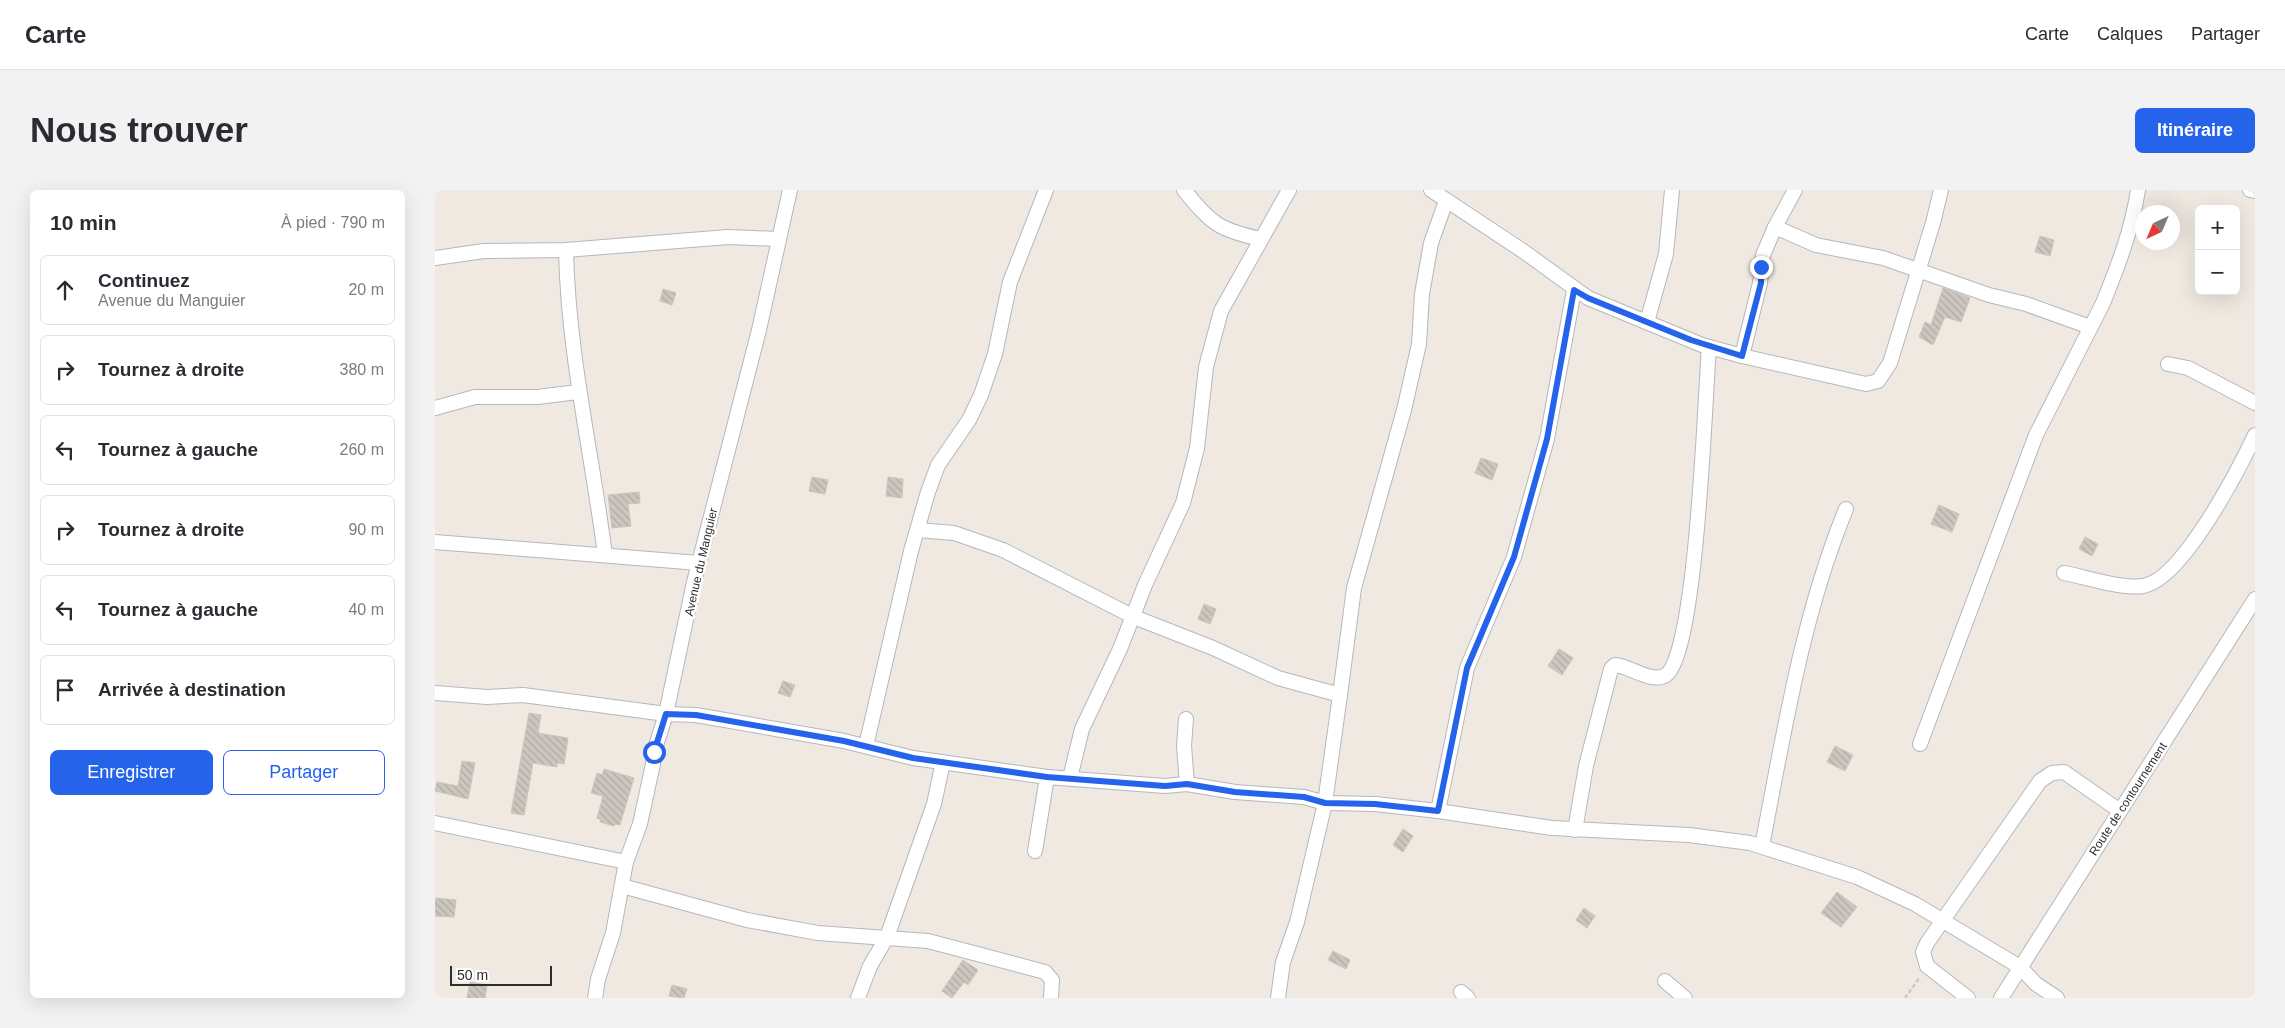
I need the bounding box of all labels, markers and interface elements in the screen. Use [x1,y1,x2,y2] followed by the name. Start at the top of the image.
[25,21,86,48] text: Carte
[2025,24,2069,44] text: Carte
[2097,24,2163,44] text: Calques
[2191,24,2260,44] text: Partager
[2135,108,2255,153] button: Itinéraire
[30,110,248,149] text: Nous trouver
[2135,205,2180,250] north arrow
[2195,205,2240,295] map controls
[2195,205,2240,250] button: +
[50,211,117,234] text: 10 min
[281,214,385,231] text: À pied · 790 m
[2195,250,2240,295] button: −
[1750,256,1773,279] route end
[98,270,190,291] text: Continuez
[51,276,79,304] icon: ahead
[348,281,384,298] text: 20 m
[98,292,245,309] text: Avenue du Manguier
[51,356,79,384] icon: right
[98,359,244,380] text: Tournez à droite
[340,361,384,378] text: 380 m
[51,436,79,464] icon: left
[98,439,258,460] text: Tournez à gauche
[340,441,384,458] text: 260 m
[682,507,720,617] street label: Avenue du Manguier
[51,516,79,544] icon: right
[98,519,244,540] text: Tournez à droite
[348,521,384,538] text: 90 m
[51,596,79,624] icon: left
[98,599,258,620] text: Tournez à gauche
[348,601,384,618] text: 40 m
[51,676,79,704] icon: arrive
[98,679,286,700] text: Arrivée à destination
[2086,739,2170,858] street label: Route de contournement
[643,741,666,764] route start
[50,750,213,795] button: Enregistrer
[223,750,385,795] button: Partager
[450,963,553,986] scale bar
[457,967,488,983] text: 50 m

